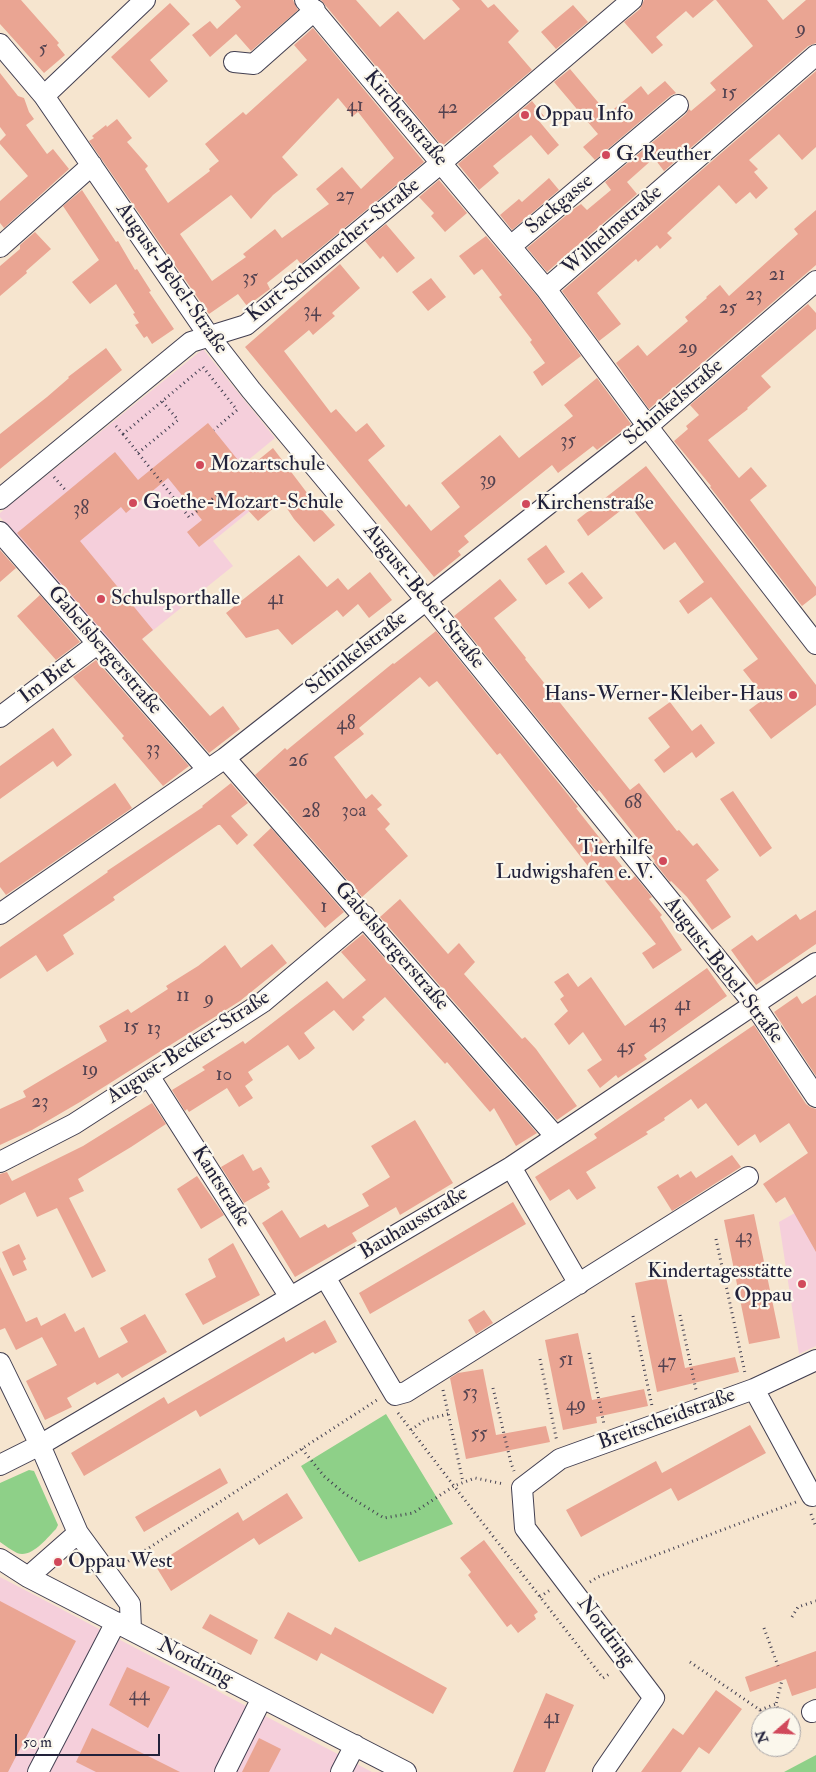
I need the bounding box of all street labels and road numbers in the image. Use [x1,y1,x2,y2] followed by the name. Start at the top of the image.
[358,66,452,172] street label: Kirchenstraße
[521,169,599,241] street label: Sackgasse
[242,173,426,329] street label: Kurt-Schumacher-Straße
[558,181,668,281] street label: Wilhelmstraße
[109,198,233,360] street label: August-Bebel-Straße
[619,354,729,452] street label: Schinkelstraße
[357,519,489,675] street label: August-Bebel-Straße
[41,581,167,721] street label: Gabelsbergerstraße
[301,607,413,701] street label: Schinkelstraße
[15,652,81,710] street label: Im Biet
[328,877,454,1017] street label: Gabelsbergerstraße
[658,893,788,1049] street label: August-Bebel-Straße
[103,986,275,1110] street label: August-Becker-Straße
[185,1142,255,1232] street label: Kantstraße
[355,1182,473,1266] street label: Bauhausstraße
[595,1383,739,1457] street label: Breitscheidstraße
[571,1592,639,1672] street label: Nordring
[153,1633,237,1693] street label: Nordring

